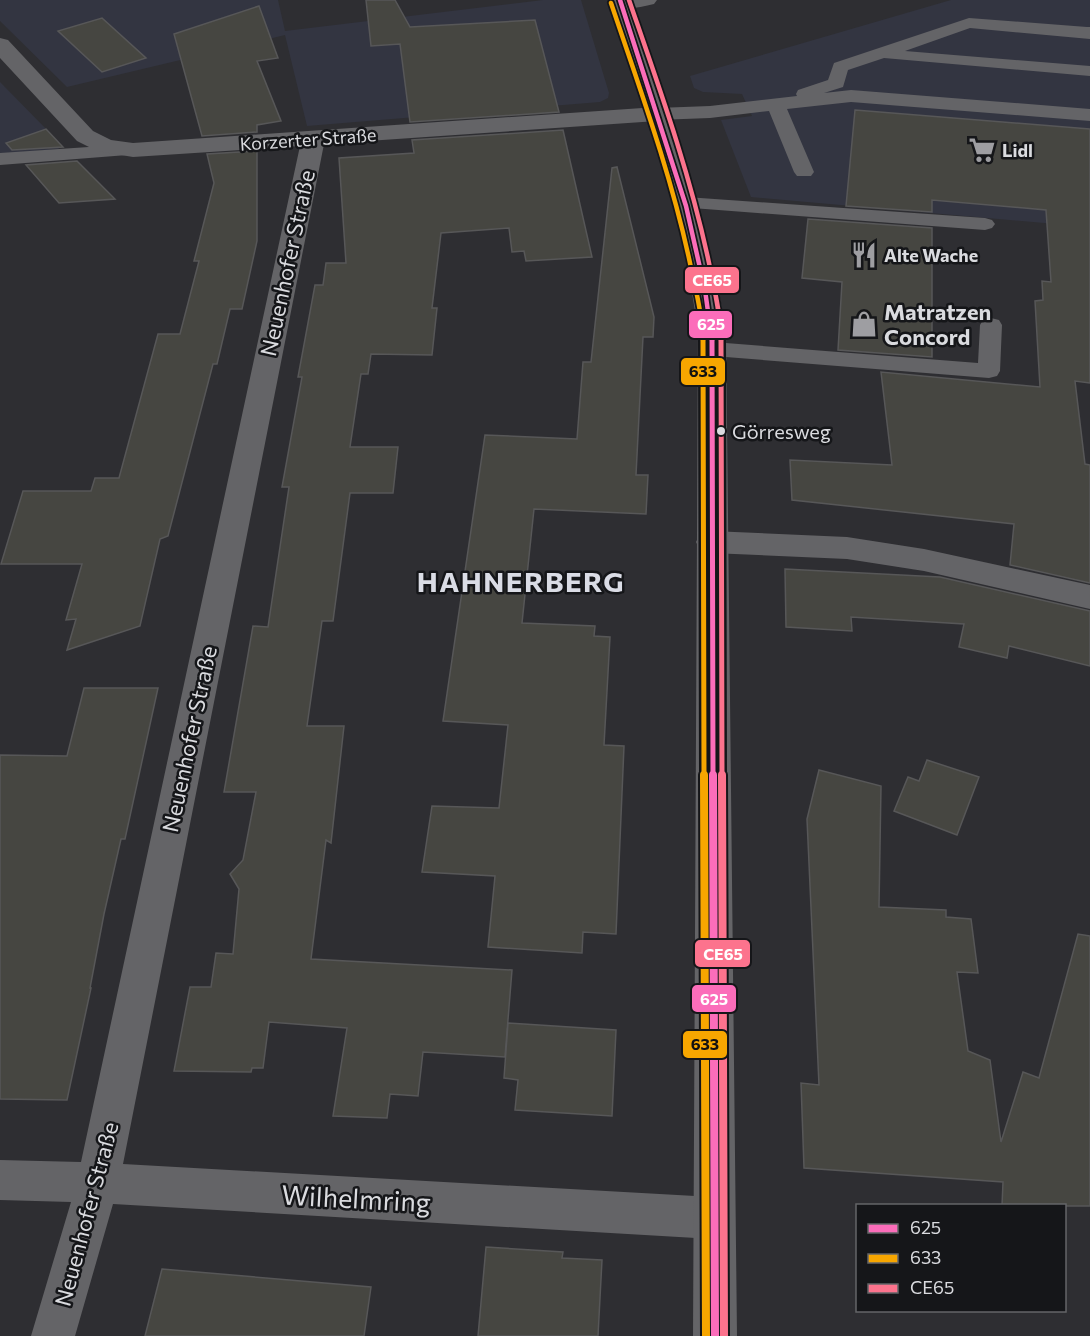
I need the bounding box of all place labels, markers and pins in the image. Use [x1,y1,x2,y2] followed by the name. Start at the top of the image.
[967,135,997,165] supermarket icon: Lidl
[1002,139,1033,161] place label: Lidl
[849,240,879,270] restaurant icon: Alte Wache
[884,244,978,266] place label: Alte Wache
[884,298,991,350] place label: Matratzen Concord
[849,309,879,339] shop icon: Matratzen Concord
[732,419,831,443] place label: Görresweg
[715,425,727,437] marker: Görresweg

